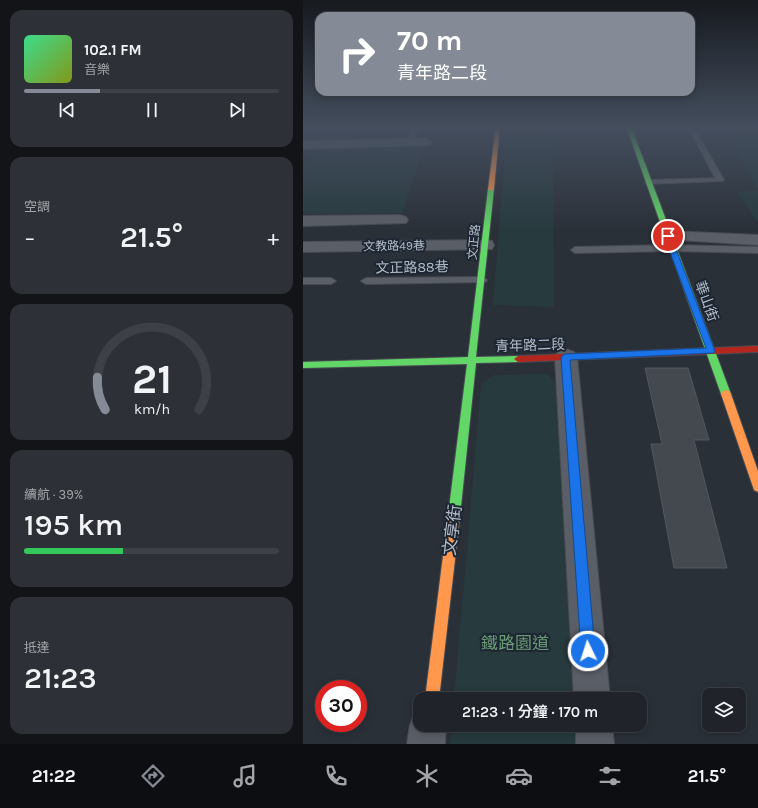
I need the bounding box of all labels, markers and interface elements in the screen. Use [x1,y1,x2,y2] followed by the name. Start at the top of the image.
[397,24,462,57] text: 70 m
[331,28,383,80] icon: right
[84,41,142,59] text: 102.1 FM
[84,62,110,77] text: 音樂
[397,62,487,84] text: 青年路二段
[56,99,78,121] icon: previous
[141,99,163,121] icon: pause
[226,99,248,121] icon: next
[24,199,50,214] text: 空調
[120,219,183,255] text: 21.5°
[651,219,685,253] pin
[465,223,483,261] street label: 文正路
[24,225,36,251] text: −
[267,225,279,251] text: +
[657,225,679,247] icon: arrive
[363,238,425,254] street label: 文教路49巷
[375,258,449,277] street label: 文正路88巷
[691,279,722,324] street label: 華山街
[495,336,565,355] street label: 青年路二段
[132,355,172,403] text: 21
[133,401,170,418] text: km/h
[24,487,83,502] text: 續航 · 39%
[439,503,465,557] street label: 文享街
[24,507,123,543] text: 195 km
[567,630,609,672] position arrow
[481,633,549,653] park label: 鐵路園道
[24,640,50,655] text: 抵達
[24,660,97,696] text: 21:23
[315,680,367,732] speed limit sign: 30
[702,688,746,732] map controls
[702,688,746,732] button: layers
[462,703,598,721] text: 21:23 · 1 分鐘 · 170 m
[139,762,167,790] icon: directions
[231,762,259,790] icon: music
[322,762,350,790] icon: phone
[413,762,441,790] icon: climate
[505,762,533,790] icon: car
[596,762,624,790] icon: filters
[32,765,76,787] text: 21:22
[688,765,726,787] text: 21.5°

